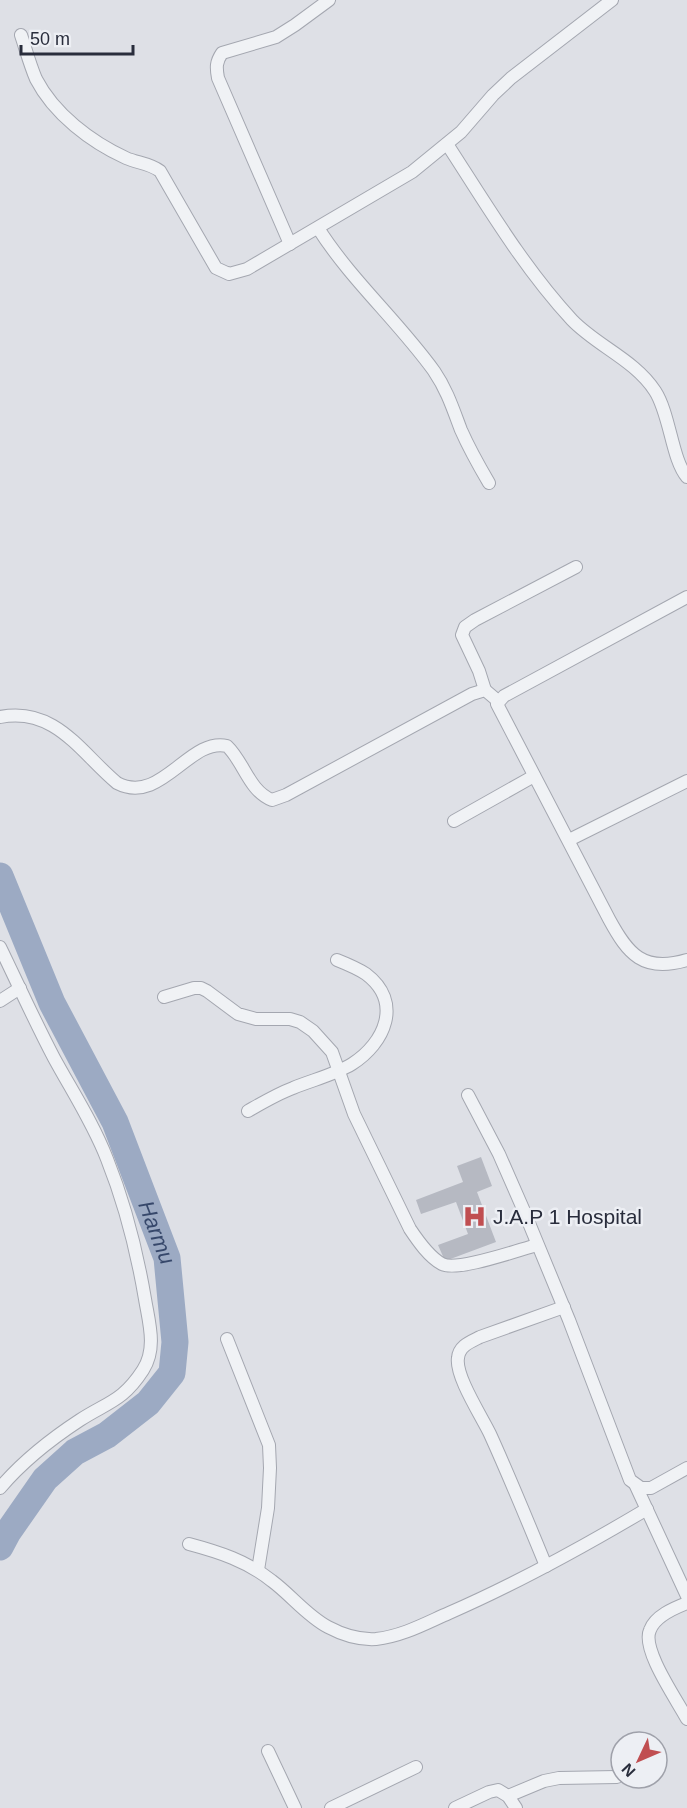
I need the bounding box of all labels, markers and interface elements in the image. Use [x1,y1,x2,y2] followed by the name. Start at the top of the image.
[21,18,134,56] scale bar
[30,29,70,49] text: 50 m
[133,1197,180,1268] water label: Harmu
[462,1204,488,1230] hospital icon: J.A.P 1 Hospital
[493,1205,642,1228] place label: J.A.P 1 Hospital
[609,1730,669,1790] north arrow
[618,1760,639,1780] text: N

